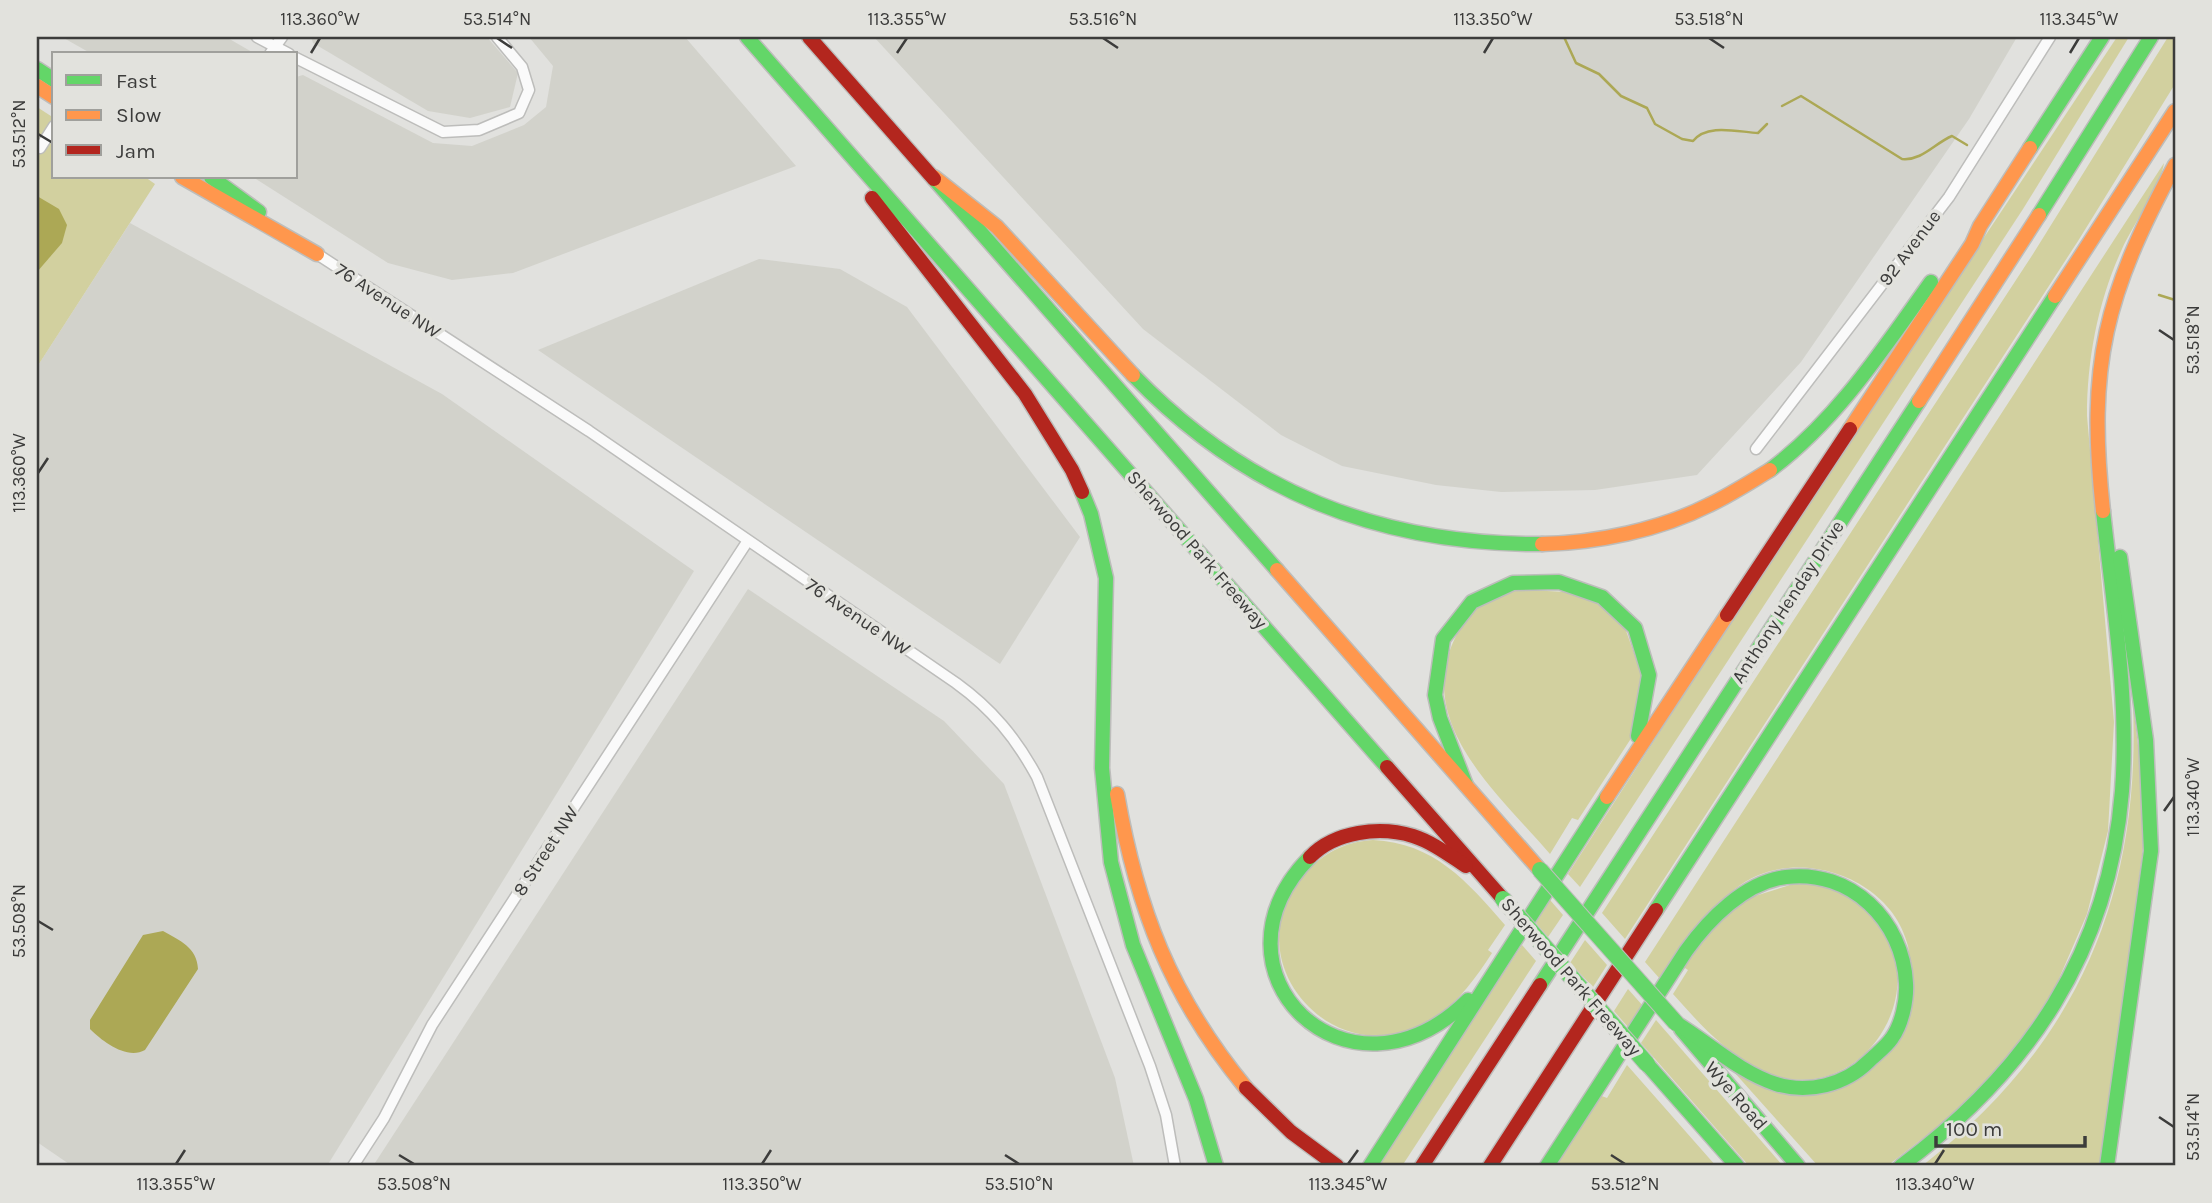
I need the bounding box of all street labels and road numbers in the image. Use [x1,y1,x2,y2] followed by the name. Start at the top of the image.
[1874,206,1946,290] street label: 92 Avenue
[331,259,445,343] street label: 76 Avenue NW
[1122,466,1272,634] street label: Sherwood Park Freeway
[1727,517,1849,687] street label: Anthony Henday Drive
[802,574,914,660] street label: 76 Avenue NW
[509,802,583,900] street label: 8 Street NW
[1496,893,1646,1061] street label: Sherwood Park Freeway
[1700,1057,1772,1135] street label: Wye Road

